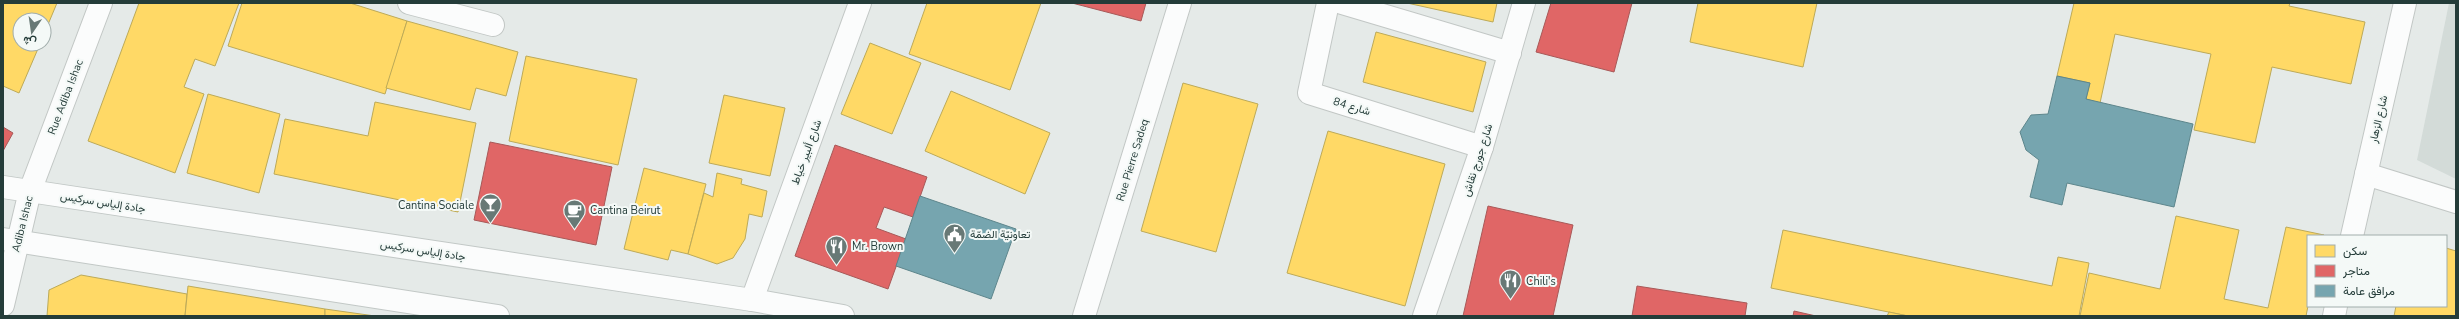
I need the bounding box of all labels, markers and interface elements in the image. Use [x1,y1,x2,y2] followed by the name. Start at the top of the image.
[12,12,52,52] north arrow
[22,32,38,50] text: ش
[44,57,87,137] street label: Rue Adiba Ishac
[1331,94,1373,119] street label: شارع 84
[2366,94,2391,145] street label: شارع الزهار
[788,117,825,187] street label: شارع ألبير خياط
[1113,117,1152,203] street label: Rue Pierre Sadeq
[1459,122,1496,198] street label: شارع جورج نقاش
[59,188,147,217] street label: جادة إلياس سركيس
[477,192,503,225] bar icon: Cantina Sociale
[8,195,37,254] street label: Adiba Ishac
[562,197,588,230] cafe icon: Cantina Beirut
[398,198,474,213] place label: Cantina Sociale
[590,203,661,218] place label: Cantina Beirut
[941,221,967,254] public building icon: تعاونيّة الضمّة
[970,227,1031,242] place label: تعاونيّة الضمّة
[823,233,849,266] restaurant icon: Mr. Brown
[2307,235,2447,307] legend
[379,236,467,265] street label: جادة إلياس سركيس
[852,239,903,254] place label: Mr. Brown
[2343,243,2367,259] text: سكن
[2342,263,2370,279] text: متاجر
[1497,268,1523,301] restaurant icon: Chili's
[1526,274,1556,289] place label: Chili's
[2343,283,2395,299] text: مرافق عامة

